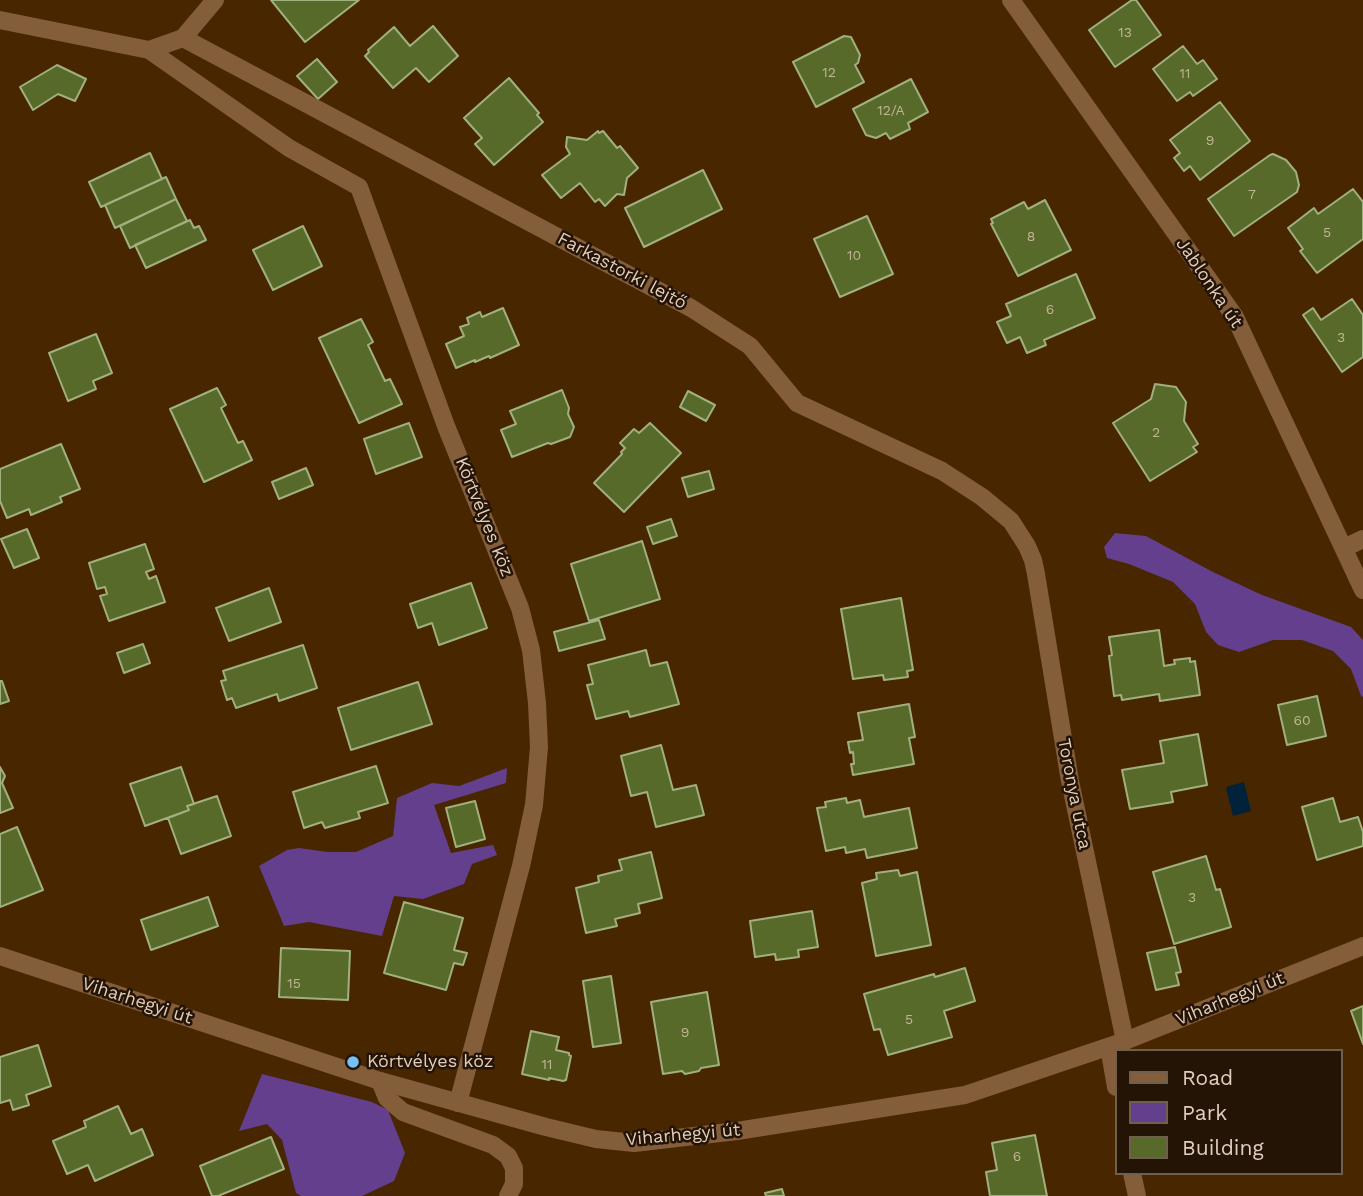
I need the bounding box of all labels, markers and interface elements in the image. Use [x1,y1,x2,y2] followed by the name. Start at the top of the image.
[1118,25,1132,41] house number: 13
[822,65,836,81] house number: 12
[1180,66,1190,82] house number: 11
[877,103,905,119] house number: 12/A
[1206,133,1214,149] house number: 9
[1248,187,1256,203] house number: 7
[1323,225,1331,241] house number: 5
[554,228,690,314] street label: Farkastorki lejtő
[1027,229,1035,245] house number: 8
[1171,234,1247,332] street label: Jablonka út
[847,248,861,264] house number: 10
[1046,302,1054,318] house number: 6
[1337,330,1345,346] house number: 3
[1152,425,1160,441] house number: 2
[450,454,518,580] street label: Körtvélyes köz
[1293,713,1311,729] house number: 60
[1053,737,1095,851] street label: Toronya utca
[1188,890,1196,906] house number: 3
[1173,967,1287,1031] street label: Viharhegyi út
[79,973,195,1029] street label: Viharhegyi út
[287,976,301,992] house number: 15
[905,1012,913,1028] house number: 5
[681,1025,689,1041] house number: 9
[1114,1049,1342,1175] legend
[367,1051,493,1073] place label: Körtvélyes köz
[345,1054,361,1070] marker: Körtvélyes köz
[542,1057,552,1073] house number: 11
[1182,1065,1233,1090] text: Road
[1182,1100,1227,1125] text: Park
[625,1119,741,1151] street label: Viharhegyi út
[1182,1135,1264,1160] text: Building
[1013,1149,1021,1165] house number: 6

